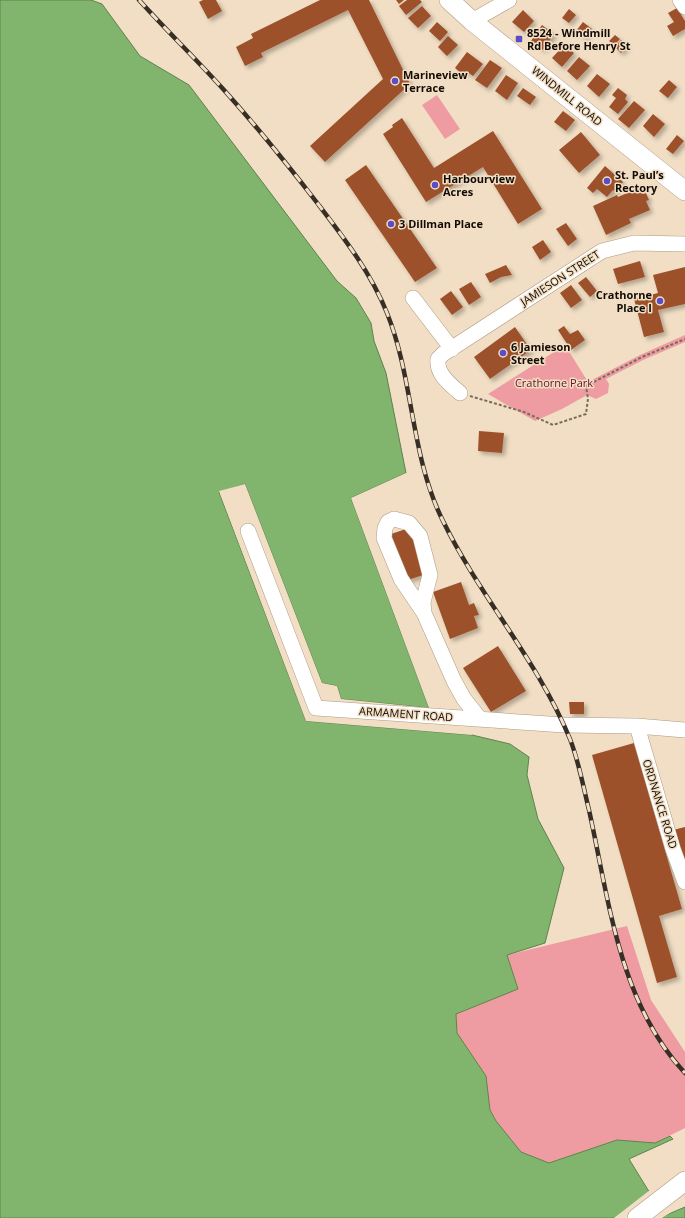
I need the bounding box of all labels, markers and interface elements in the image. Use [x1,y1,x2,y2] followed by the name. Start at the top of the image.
[527,25,631,53] place label: 8524 - Windmill Rd Before Henry St
[514,34,524,44] marker: 8524 - Windmill Rd Before Henry St
[529,62,606,129] street label: WINDMILL ROAD
[403,67,468,95] place label: Marineview Terrace
[390,76,400,86] marker: Marineview Terrace
[615,167,664,195] place label: St. Paul’s Rectory
[443,171,515,199] place label: Harbourview Acres
[602,176,612,186] marker: St. Paul’s Rectory
[430,180,440,190] marker: Harbourview Acres
[399,216,483,231] place label: 3 Dillman Place
[386,219,396,229] marker: 3 Dillman Place
[516,246,602,309] street label: JAMIESON STREET
[596,287,653,315] place label: Crathorne Place I
[655,296,665,306] marker: Crathorne Place I
[511,339,571,367] place label: 6 Jamieson Street
[498,348,508,358] marker: 6 Jamieson Street
[515,375,593,390] park label: Crathorne Park
[359,703,453,724] street label: ARMAMENT ROAD
[640,757,681,851] street label: ORDNANCE ROAD

